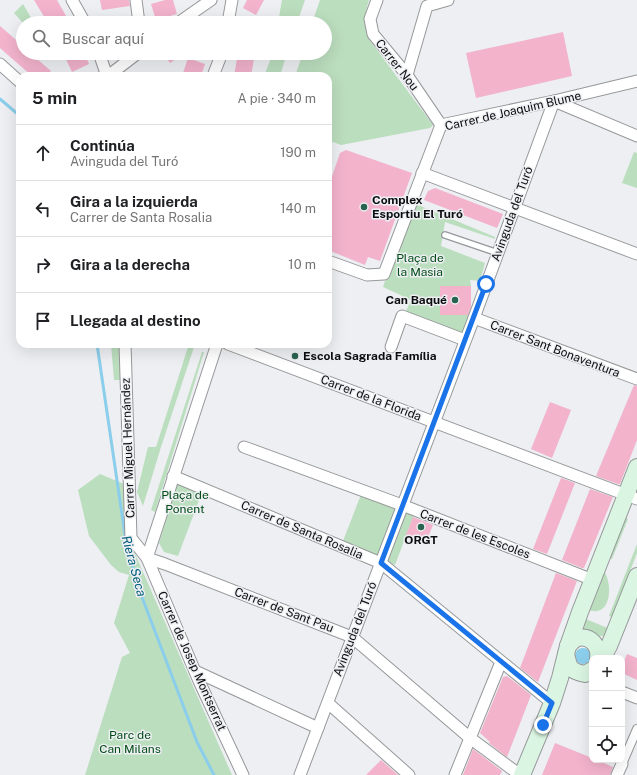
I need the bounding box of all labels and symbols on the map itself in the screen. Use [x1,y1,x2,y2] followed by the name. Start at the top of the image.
[373,37,421,93] street label: Carrer Nou
[444,88,583,134] street label: Carrer de Joaquim Blume
[488,164,536,263] street label: Avinguda del Turó
[372,193,463,221] place label: Complex Esportiu El Turó
[359,202,369,212] marker: Complex Esportiu El Turó
[396,251,444,279] park label: Plaça de la Masia
[477,275,495,293] route start
[386,293,447,307] place label: Can Baqué
[450,295,460,305] marker: Can Baqué
[488,318,622,380] street label: Carrer Sant Bonaventura
[303,349,437,363] place label: Escola Sagrada Família
[290,351,300,361] marker: Escola Sagrada Família
[319,372,423,424] street label: Carrer de la Florida
[119,377,137,518] street label: Carrer Miguel Hernández
[161,488,209,516] park label: Plaça de Ponent
[239,498,365,562] street label: Carrer de Santa Rosalia
[418,506,532,562] street label: Carrer de les Escoles
[416,522,426,532] marker: ORGT
[404,533,438,547] place label: ORGT
[119,534,149,598] water label: Riera Seca
[331,580,380,678] street label: Avinguda del Turó
[232,585,336,635] street label: Carrer de Sant Pau
[155,589,229,733] street label: Carrer de Josep Montserrat
[534,716,552,734] route end
[99,728,161,756] park label: Parc de Can Milans

